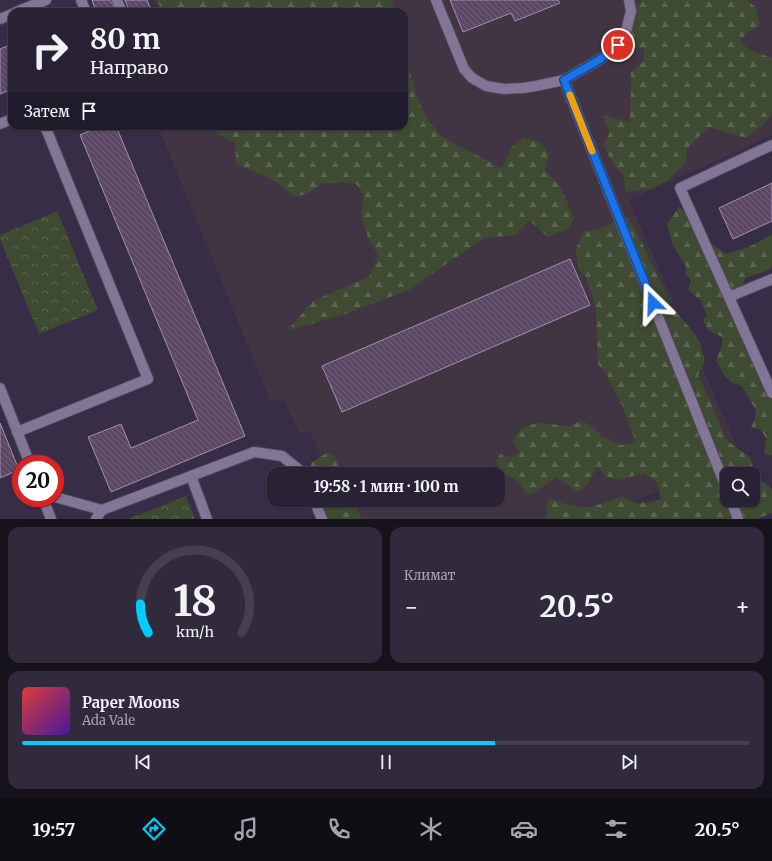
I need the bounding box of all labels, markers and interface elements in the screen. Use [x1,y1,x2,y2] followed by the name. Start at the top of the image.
[90,21,161,57] text: 80 m
[24,24,76,76] icon: right
[601,28,635,62] pin
[607,34,629,56] icon: arrive
[90,56,168,79] text: Направо
[78,100,100,122] icon: arrive
[24,102,70,121] text: Затем
[632,282,674,324] position arrow
[12,455,64,507] speed limit sign: 20
[720,467,760,507] map controls
[720,467,760,507] button: search
[313,477,459,496] text: 19:58 · 1 мин · 100 m
[404,567,455,584] text: Климат
[173,575,217,627] text: 18
[540,587,614,625] text: 20.5°
[404,593,419,621] text: −
[735,593,750,621] text: +
[176,623,214,641] text: km/h
[82,693,180,712] text: Paper Moons
[82,712,135,729] text: Ada Vale
[132,751,154,773] icon: previous
[375,751,397,773] icon: pause
[618,751,640,773] icon: next
[140,815,168,843] icon: directions
[232,815,260,843] icon: music
[325,815,353,843] icon: phone
[417,815,445,843] icon: climate
[510,815,538,843] icon: car
[602,815,630,843] icon: filters
[32,818,75,841] text: 19:57
[695,818,740,841] text: 20.5°

